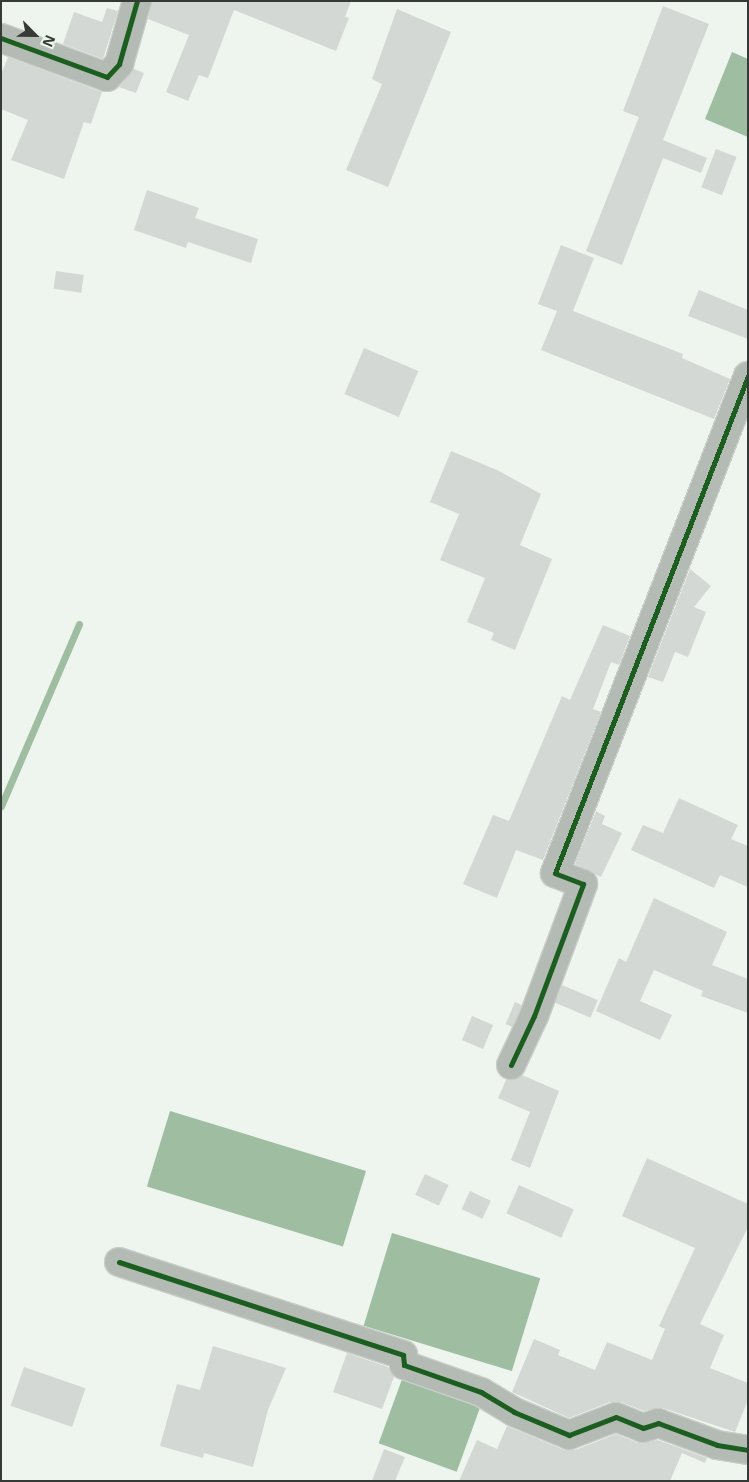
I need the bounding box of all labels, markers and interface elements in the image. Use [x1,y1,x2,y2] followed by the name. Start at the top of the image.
[10,10,60,60] north arrow
[38,32,60,50] text: N

